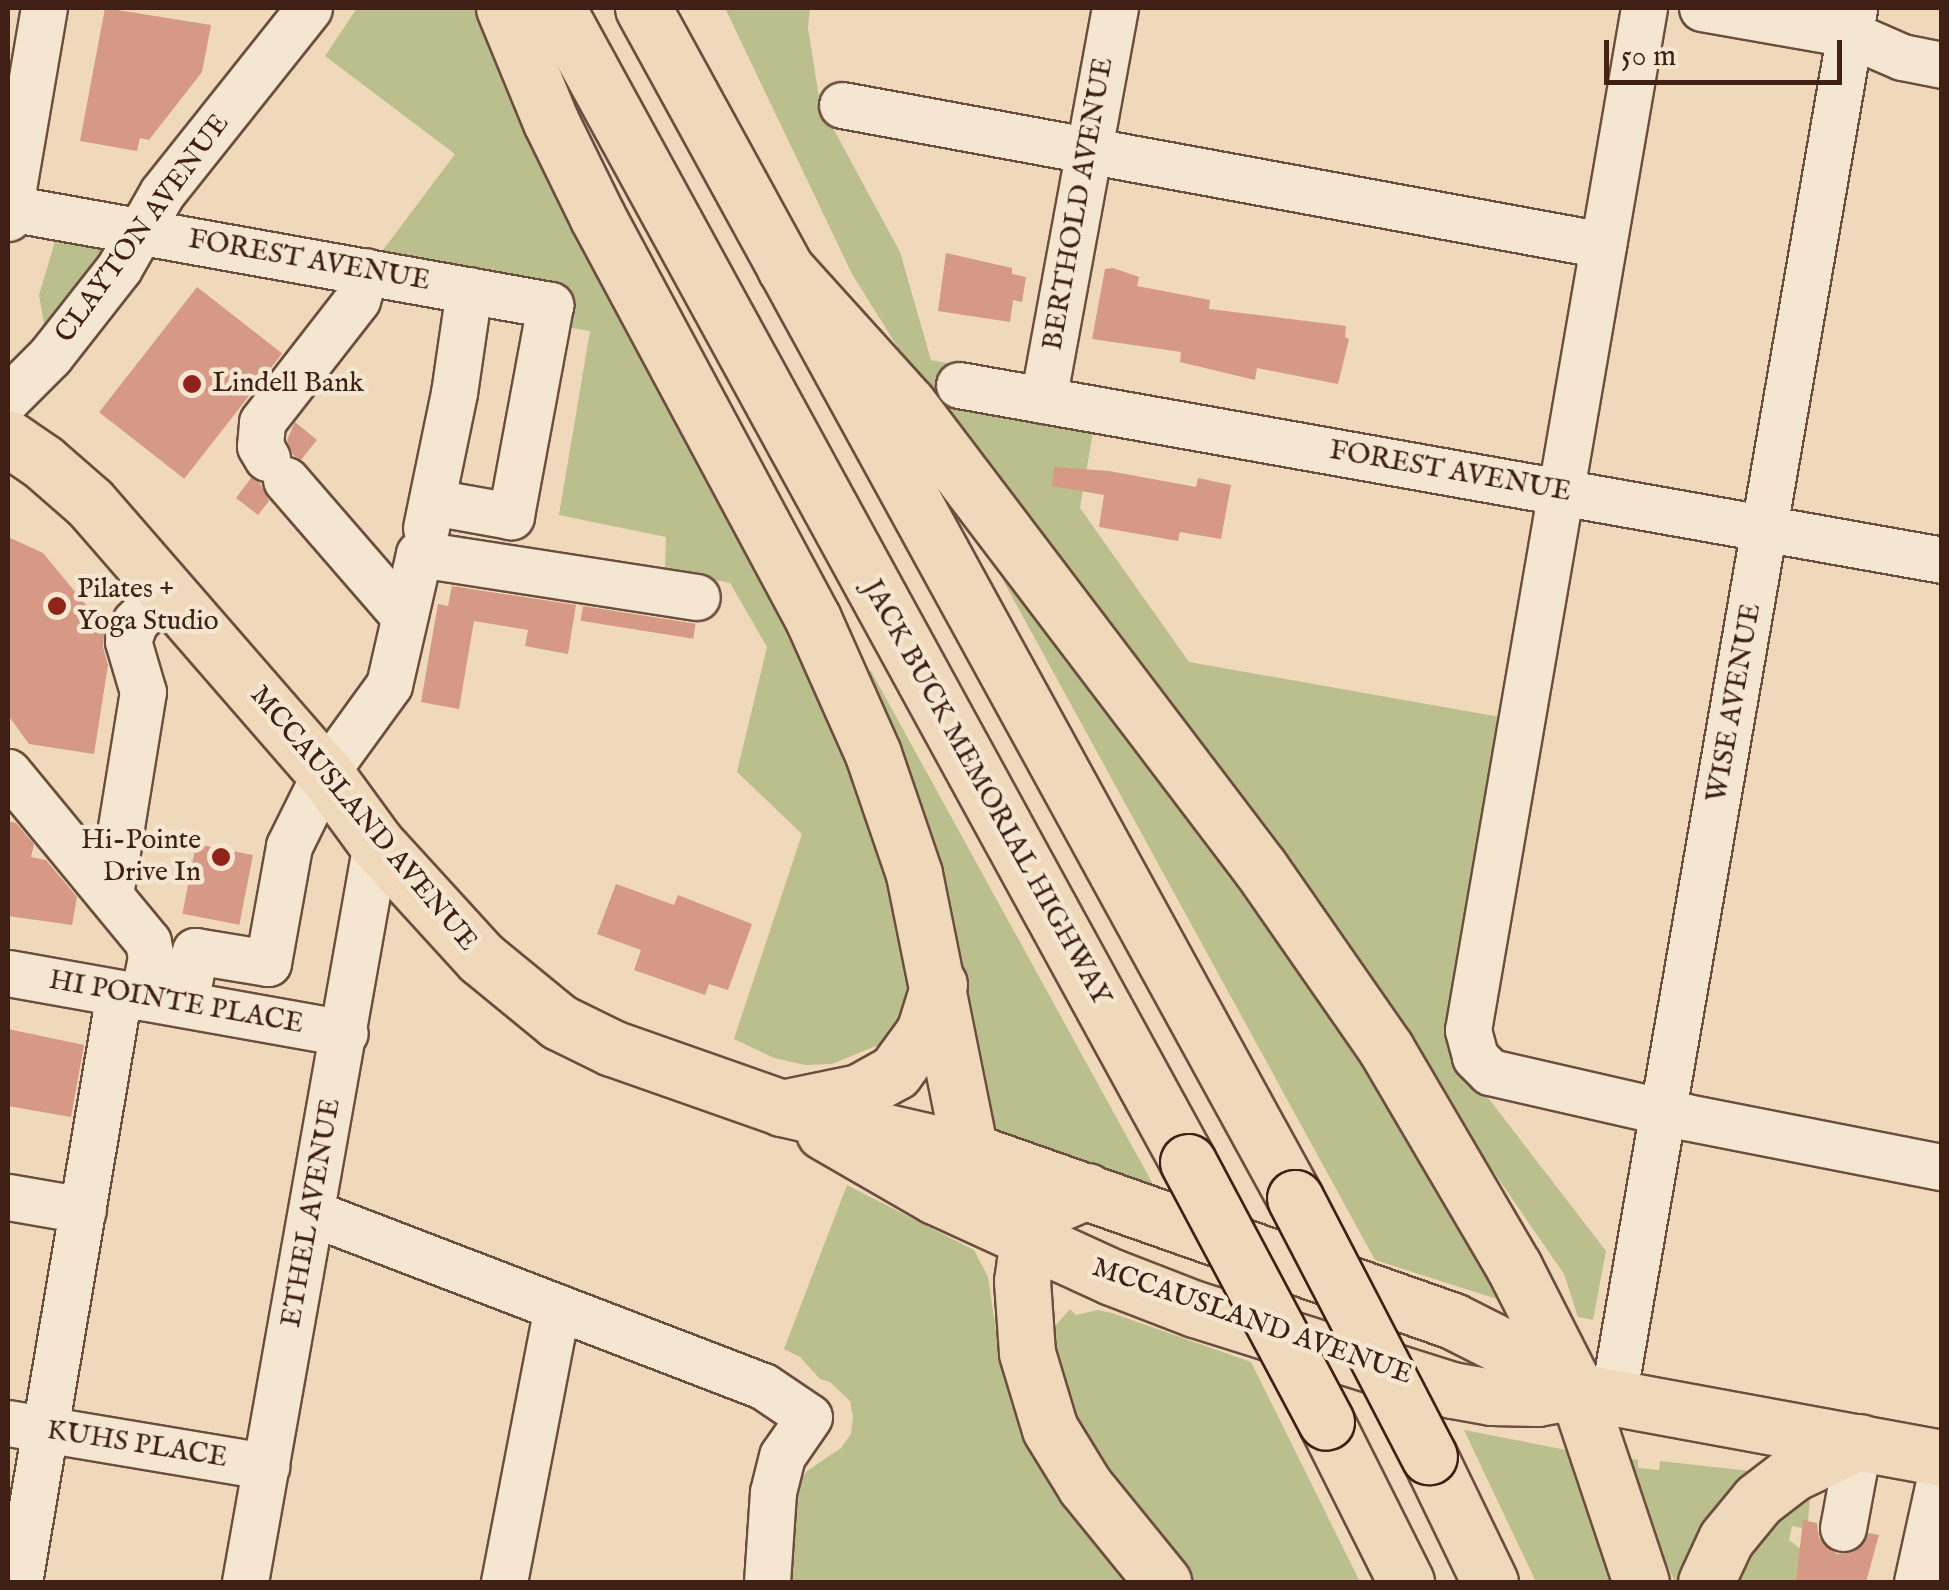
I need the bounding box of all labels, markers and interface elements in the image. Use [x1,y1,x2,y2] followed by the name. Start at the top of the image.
[1609,20,1846,82] scale bar
[1621,38,1676,76] text: 50 m
[1037,55,1121,353] street label: BERTHOLD AVENUE
[49,108,237,350] street label: CLAYTON AVENUE
[186,223,432,299] street label: FOREST AVENUE
[212,367,364,401] place label: Lindell Bank
[181,373,203,395] marker: Lindell Bank
[1327,434,1573,510] street label: FOREST AVENUE
[77,573,219,639] place label: Pilates + Yoga Studio
[855,574,1117,1012] street label: JACK BUCK MEMORIAL HIGHWAY
[46,595,68,617] marker: Pilates + Yoga Studio
[1701,601,1769,805] street label: WISE AVENUE
[242,679,484,959] street label: MCCAUSLAND AVENUE
[81,824,201,890] place label: Hi-Pointe Drive In
[210,846,232,868] marker: Hi-Pointe Drive In
[46,964,306,1042] street label: HI POINTE PLACE
[275,1096,349,1330] street label: ETHEL AVENUE
[1088,1251,1416,1393] street label: MCCAUSLAND AVENUE
[44,1414,230,1476] street label: KUHS PLACE

